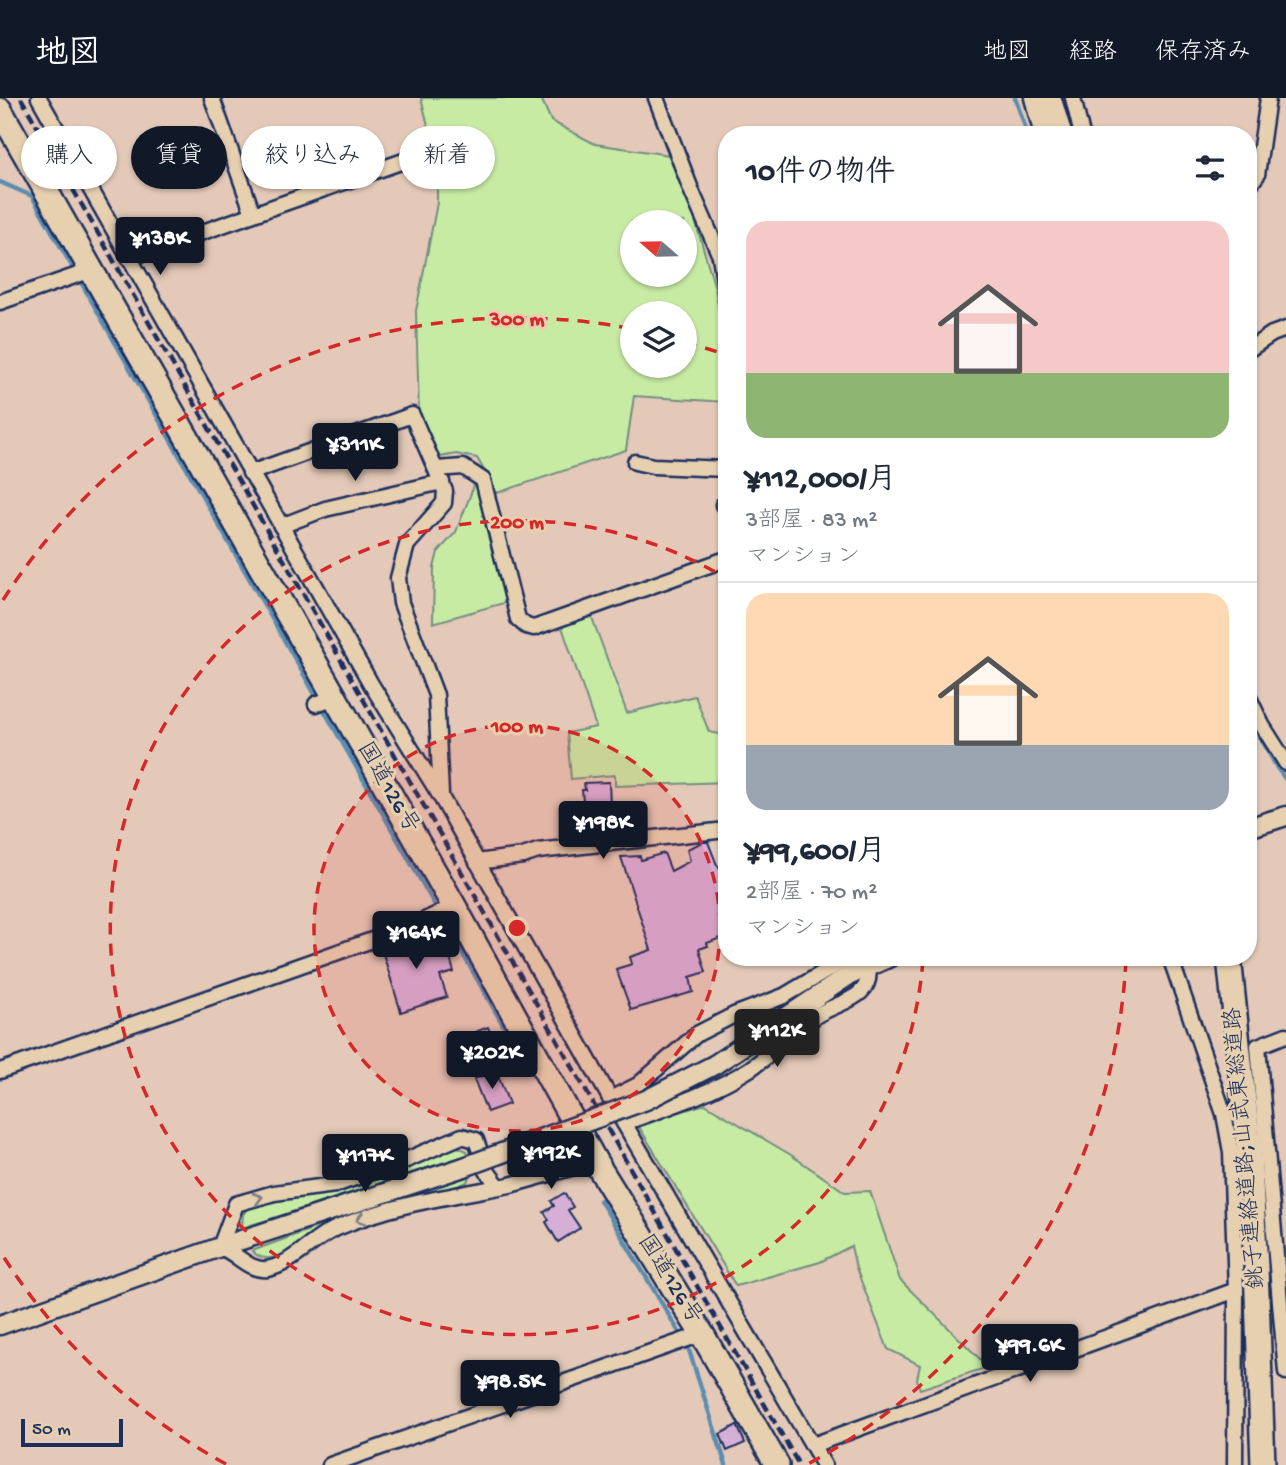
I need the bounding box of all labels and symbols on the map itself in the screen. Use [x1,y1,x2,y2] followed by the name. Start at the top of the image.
[620,210,696,287] north arrow
[111,218,209,277] pin: ¥138K
[489,309,544,334] text: 300 m
[306,424,404,483] pin: ¥311K
[490,512,544,537] text: 200 m
[490,716,543,741] text: 100 m
[350,737,425,839] street label: 国道126号
[554,802,652,861] pin: ¥198K
[367,912,465,971] pin: ¥164K
[505,916,529,940] centre of rings
[1219,1006,1272,1290] street label: 銚子連絡道路;山武東総道路
[728,1010,826,1069] pin: ¥112K
[443,1032,541,1091] pin: ¥202K
[502,1132,600,1191] pin: ¥192K
[316,1134,414,1194] pin: ¥117K
[252,1191,264,1206] one-way arrow
[355,1211,367,1225] one-way arrow
[631,1229,708,1330] street label: 国道126号
[973,1324,1087,1384] pin: ¥99.6K
[453,1360,567,1420] pin: ¥98.5K
[21,1416,122,1448] scale bar

